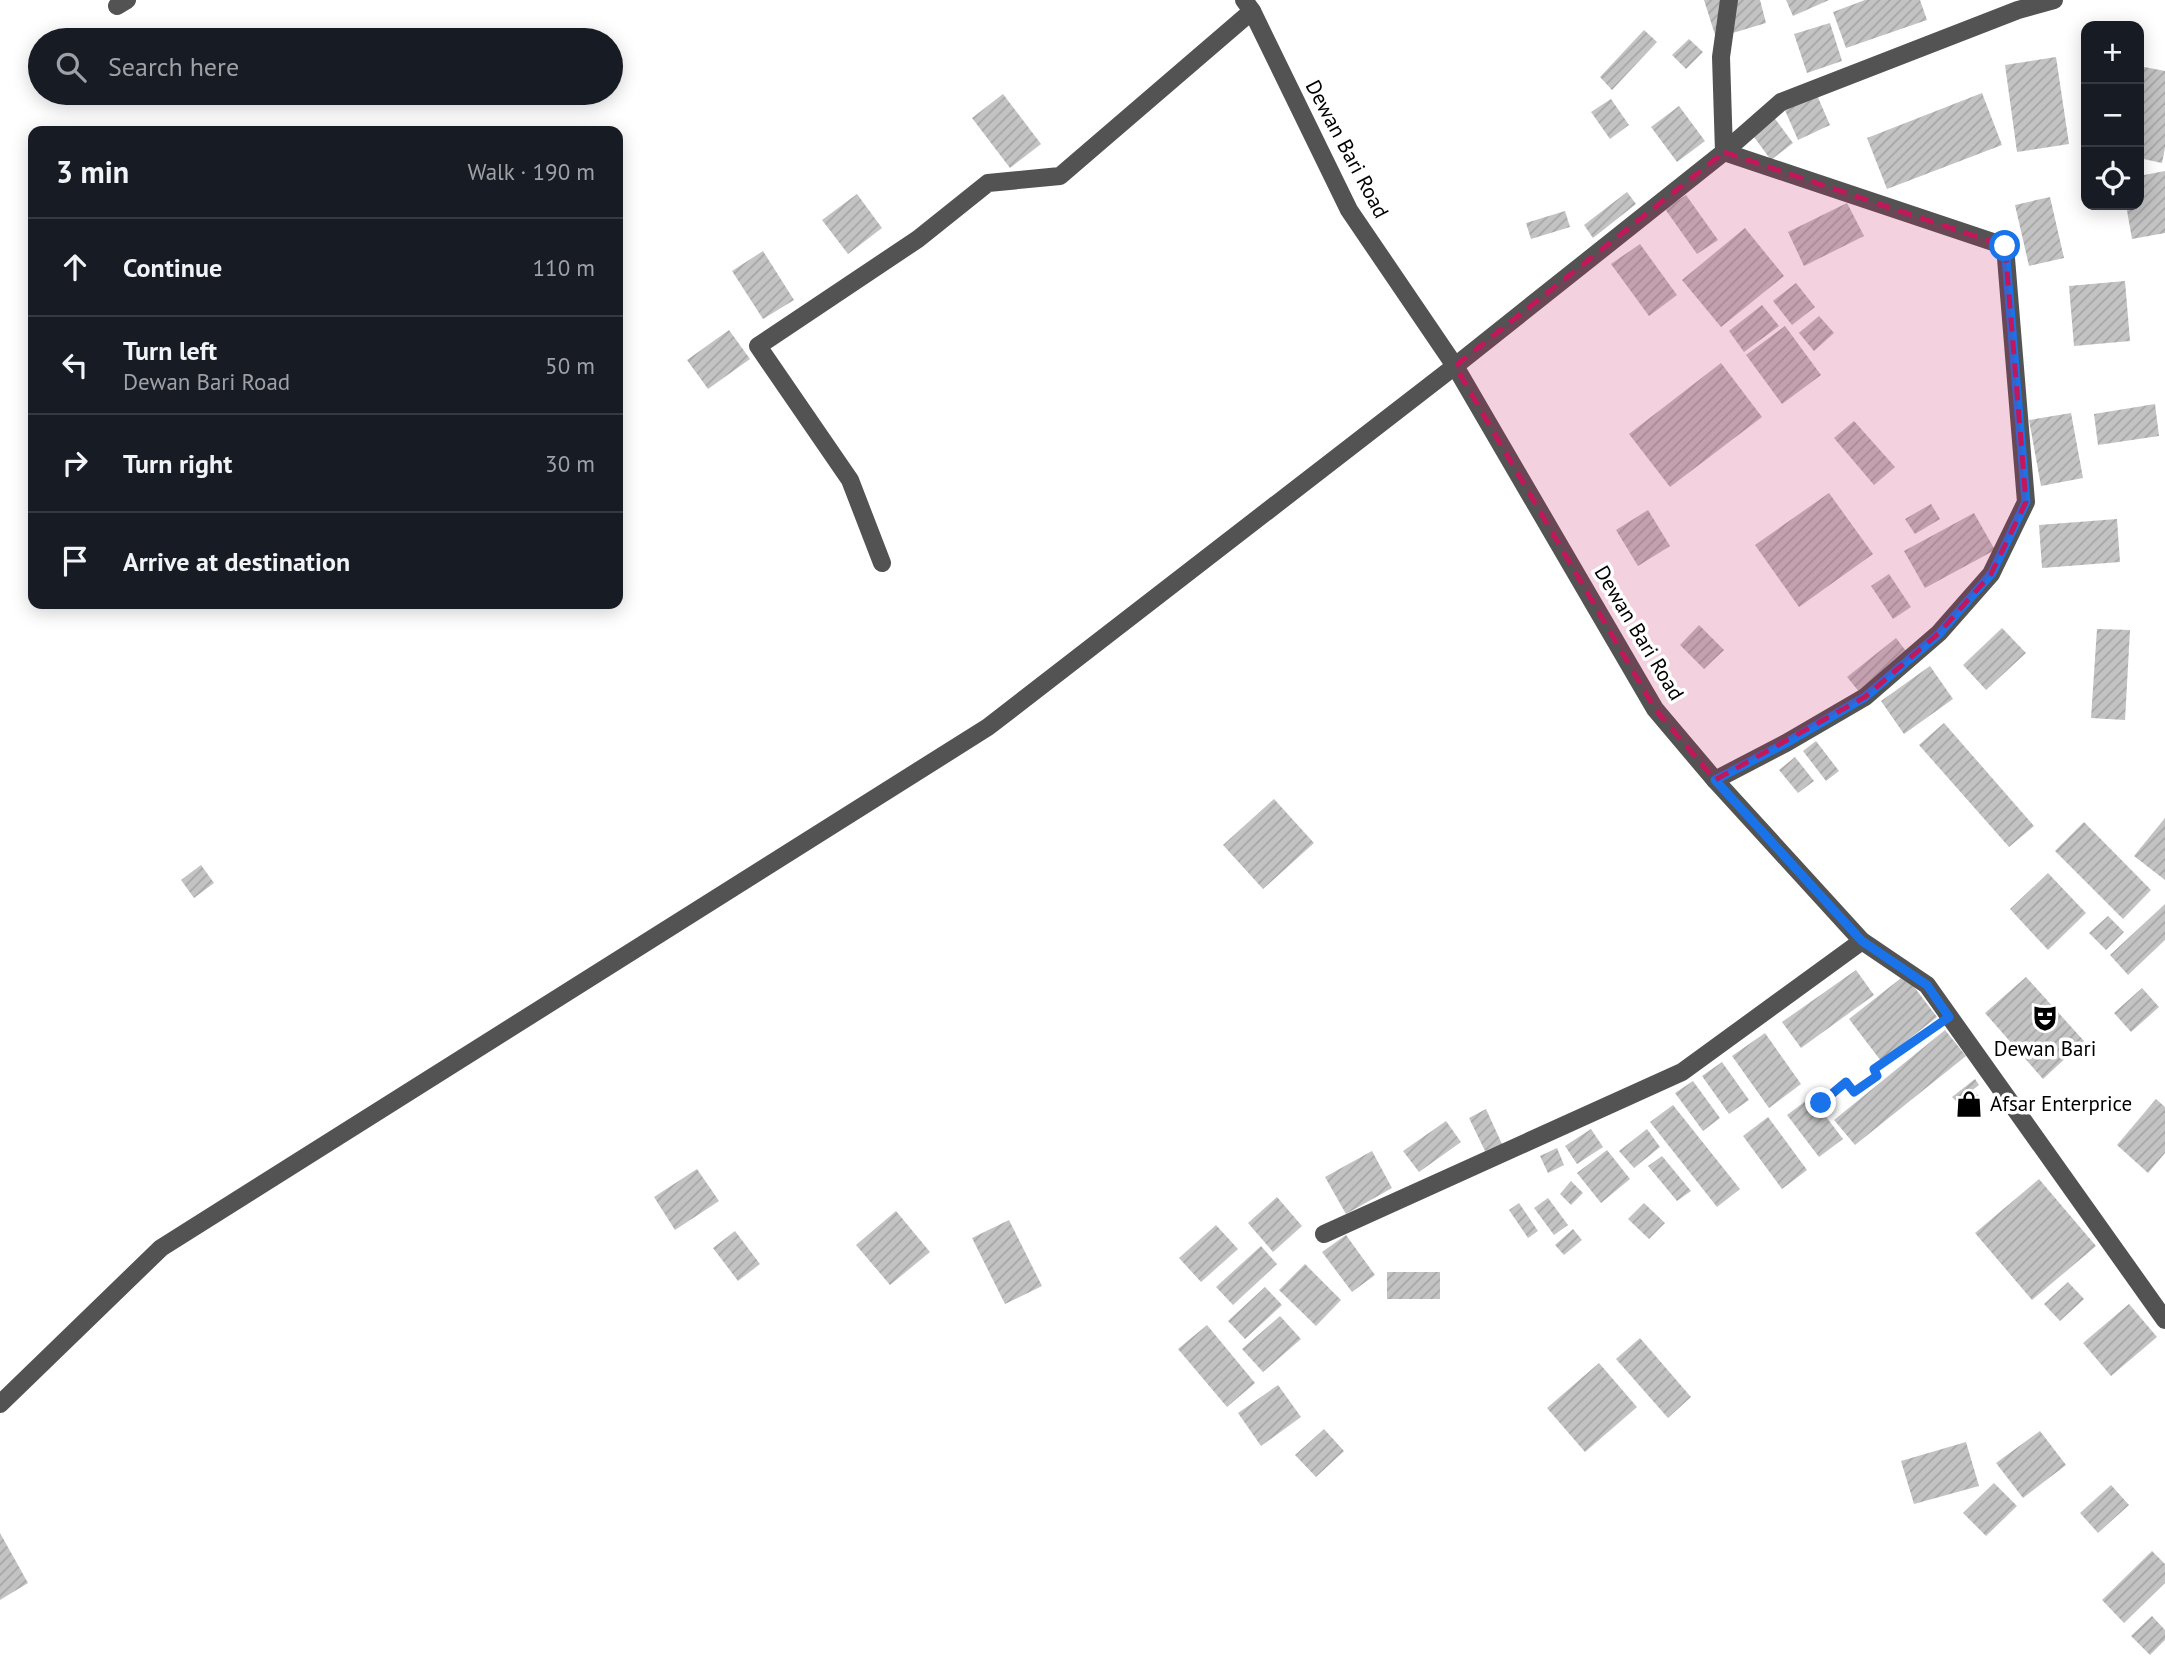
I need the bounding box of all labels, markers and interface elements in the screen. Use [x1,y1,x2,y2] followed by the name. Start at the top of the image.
[2081,21,2144,210] map controls
[2081,21,2144,84] button: +
[28,28,623,105] search box
[52,48,90,86] icon: search
[108,50,239,83] text: Search here
[1300,75,1395,222] street label: Dewan Bari Road
[2081,84,2144,147] button: −
[2081,147,2144,210] button: locate
[56,152,129,191] text: 3 min
[468,157,595,186] text: Walk · 190 m
[1989,230,2020,261] route start
[56,248,94,286] icon: ahead
[123,251,222,284] text: Continue
[533,253,595,282] text: 110 m
[123,334,217,367] text: Turn left
[56,346,94,384] icon: left
[545,351,595,380] text: 50 m
[123,367,290,396] text: Dewan Bari Road
[56,444,94,482] icon: right
[123,447,232,480] text: Turn right
[545,449,595,478] text: 30 m
[56,542,94,580] icon: arrive
[123,545,350,578] text: Arrive at destination
[1589,560,1690,705] street label: Dewan Bari Road
[2030,1003,2060,1033] theatre icon: Dewan Bari
[1994,1035,2096,1062] place label: Dewan Bari
[1805,1087,1836,1118] route end
[1954,1089,1984,1119] shop icon: Afsar Enterprice
[1990,1090,2132,1117] place label: Afsar Enterprice

